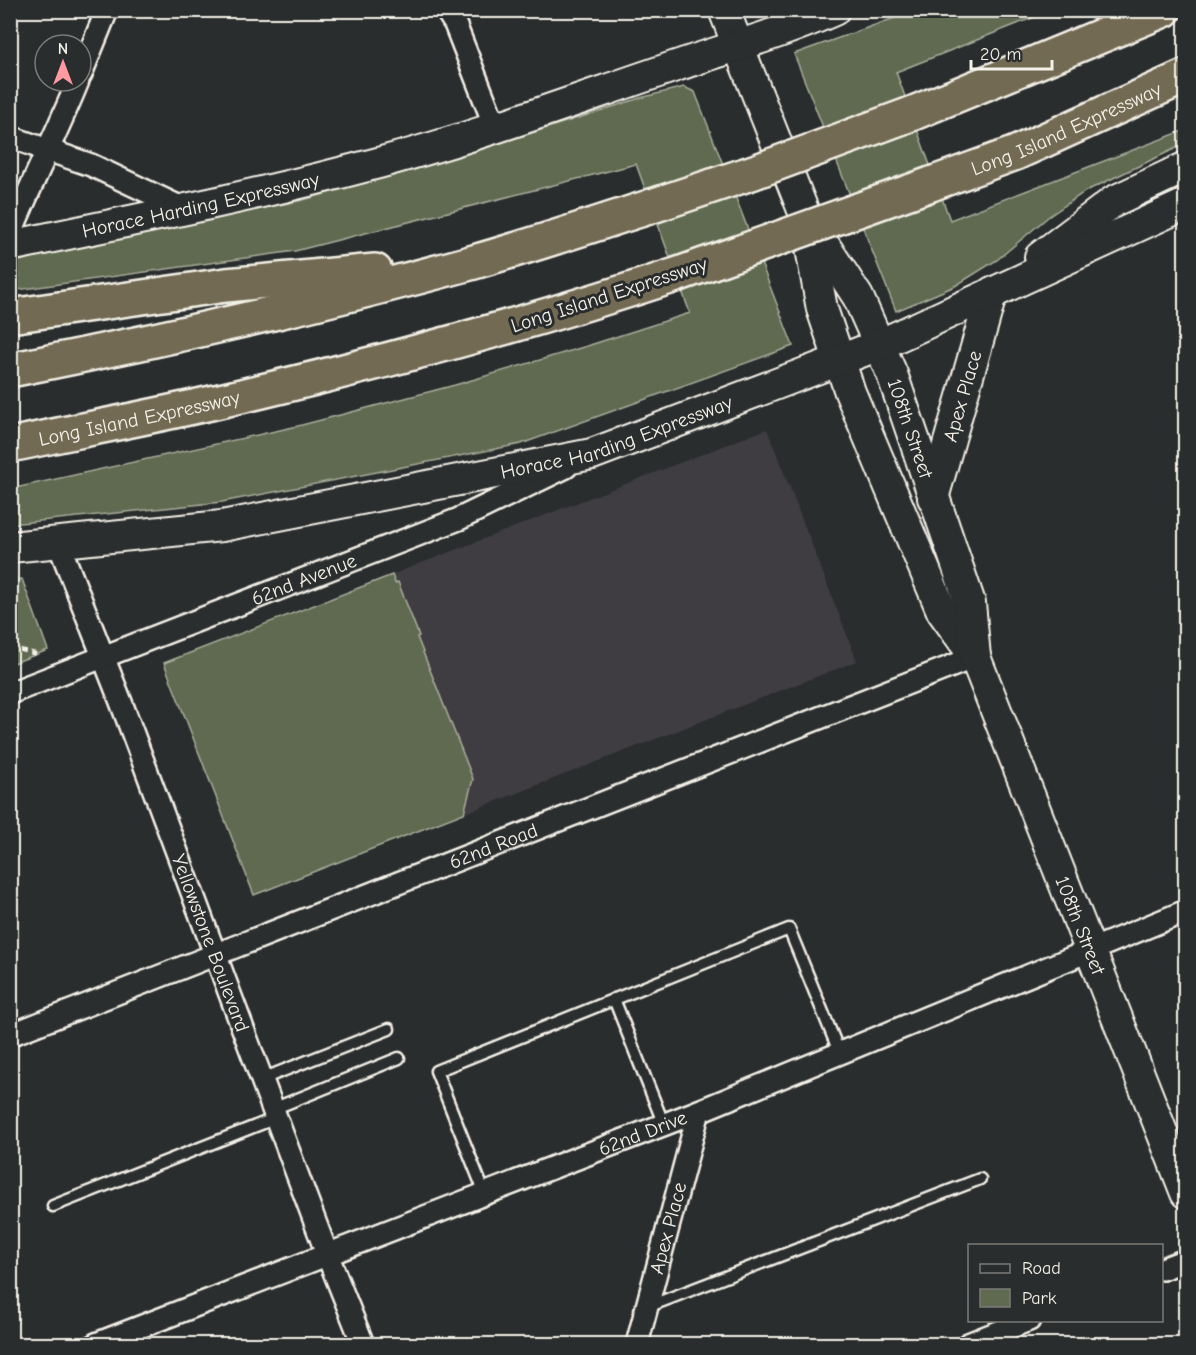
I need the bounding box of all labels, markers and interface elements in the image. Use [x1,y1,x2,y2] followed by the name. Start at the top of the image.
[33,33,93,93] north arrow
[971,33,1052,71] scale bar
[58,40,68,58] text: N
[980,44,1021,65] text: 20 m
[968,77,1165,180] street label: Long Island Expressway
[80,167,322,242] street label: Horace Harding Expressway
[508,252,710,338] street label: Long Island Expressway
[938,348,986,444] street label: Apex Place
[883,376,939,482] street label: 108th Street
[36,385,242,450] street label: Long Island Expressway
[498,390,736,483] street label: Horace Harding Expressway
[248,548,359,610] street label: 62nd Avenue
[446,818,541,873] street label: 62nd Road
[167,851,254,1035] street label: Yellowstone Boulevard
[1051,873,1111,979] street label: 108th Street
[595,1105,690,1160] street label: 62nd Drive
[645,1180,691,1276] street label: Apex Place
[968,1244,1163,1322] legend
[1022,1258,1061,1279] text: Road
[1022,1288,1057,1309] text: Park

